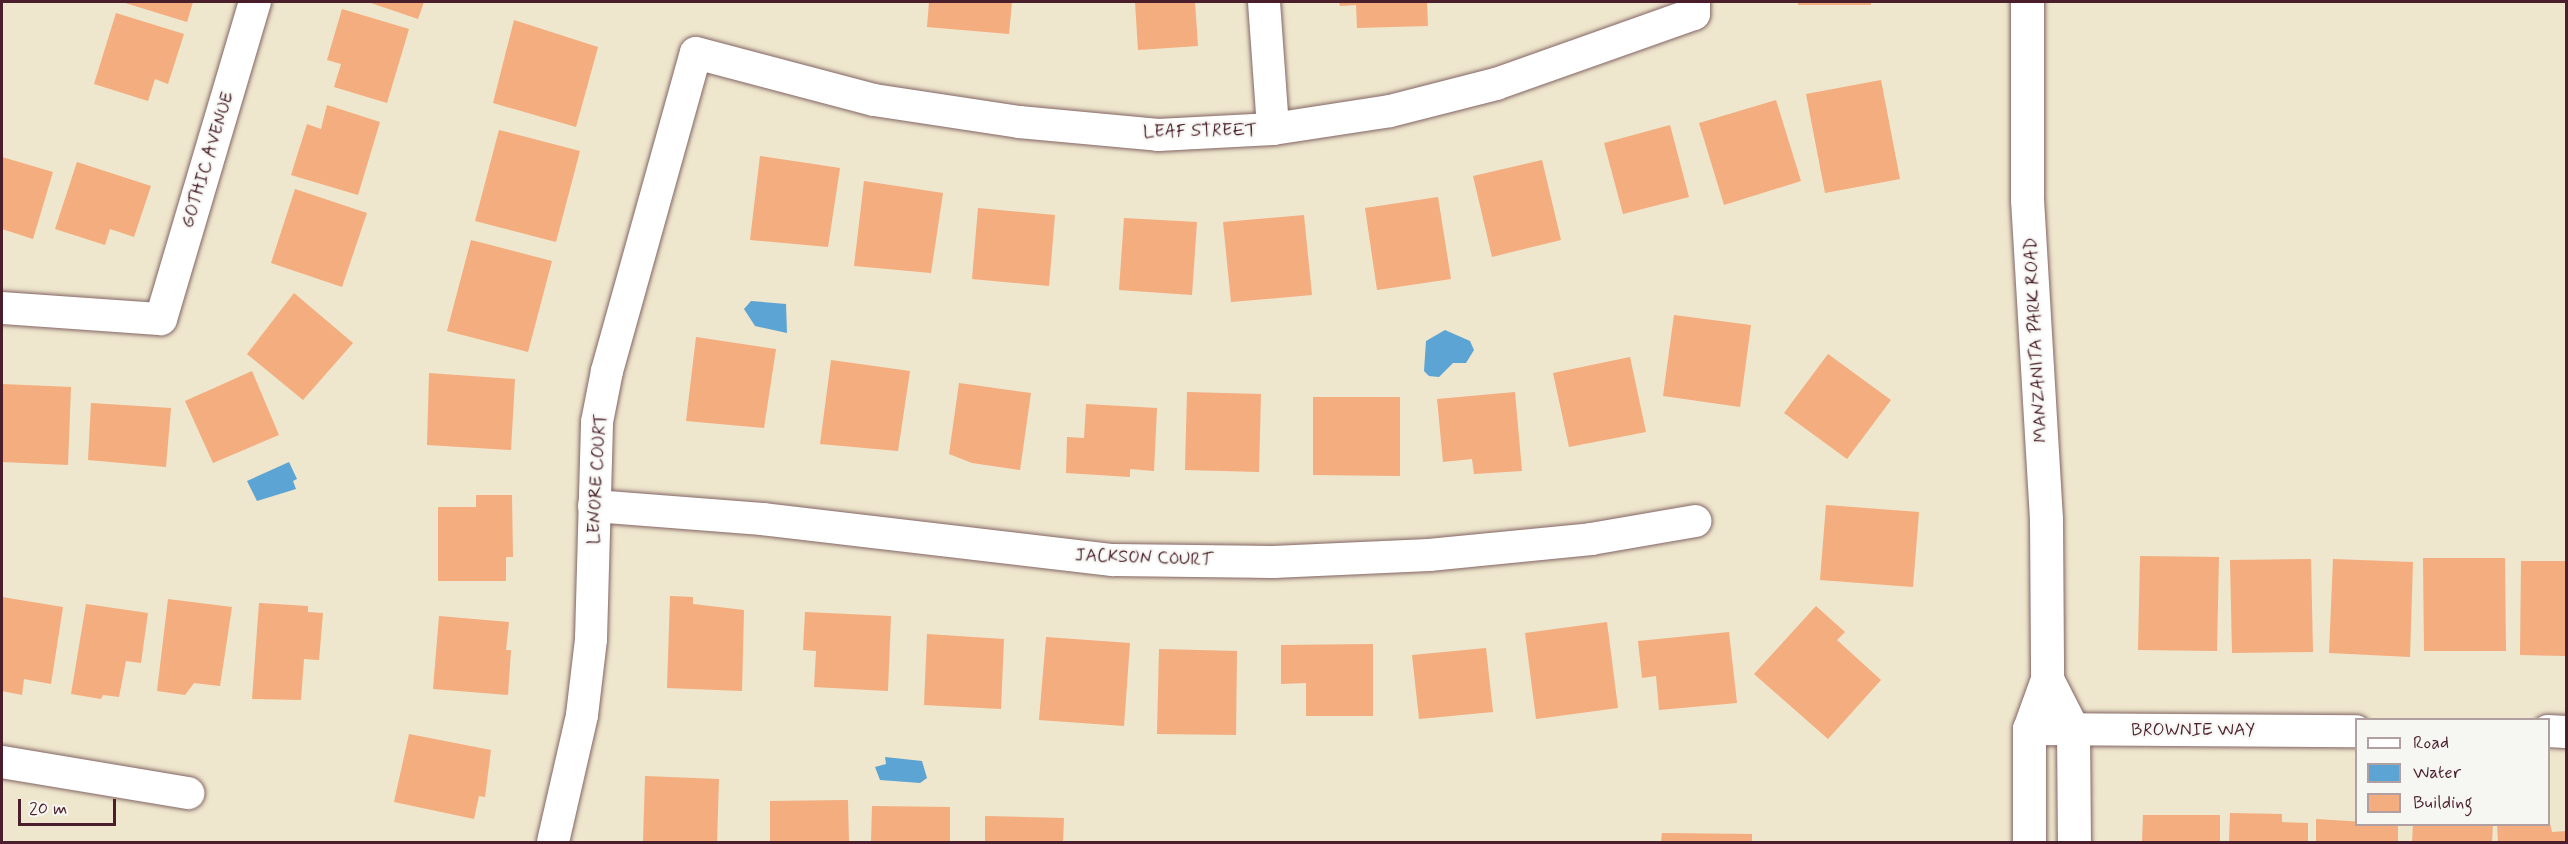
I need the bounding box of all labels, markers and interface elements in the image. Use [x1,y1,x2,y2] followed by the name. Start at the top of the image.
[177,88,239,232] street label: GOTHIC AVENUE
[1142,119,1258,143] street label: LEAF STREET
[2020,239,2052,441] street label: MANZANITA PARK ROAD
[583,413,611,545] street label: LENORE COURT
[1074,545,1214,571] street label: JACKSON COURT
[2355,718,2550,826] legend
[2131,719,2255,741] street label: BROWNIE WAY
[2413,731,2449,755] text: Road
[2413,761,2461,785] text: Water
[21,787,118,825] scale bar
[2413,791,2473,815] text: Building
[29,797,67,821] text: 20 m

